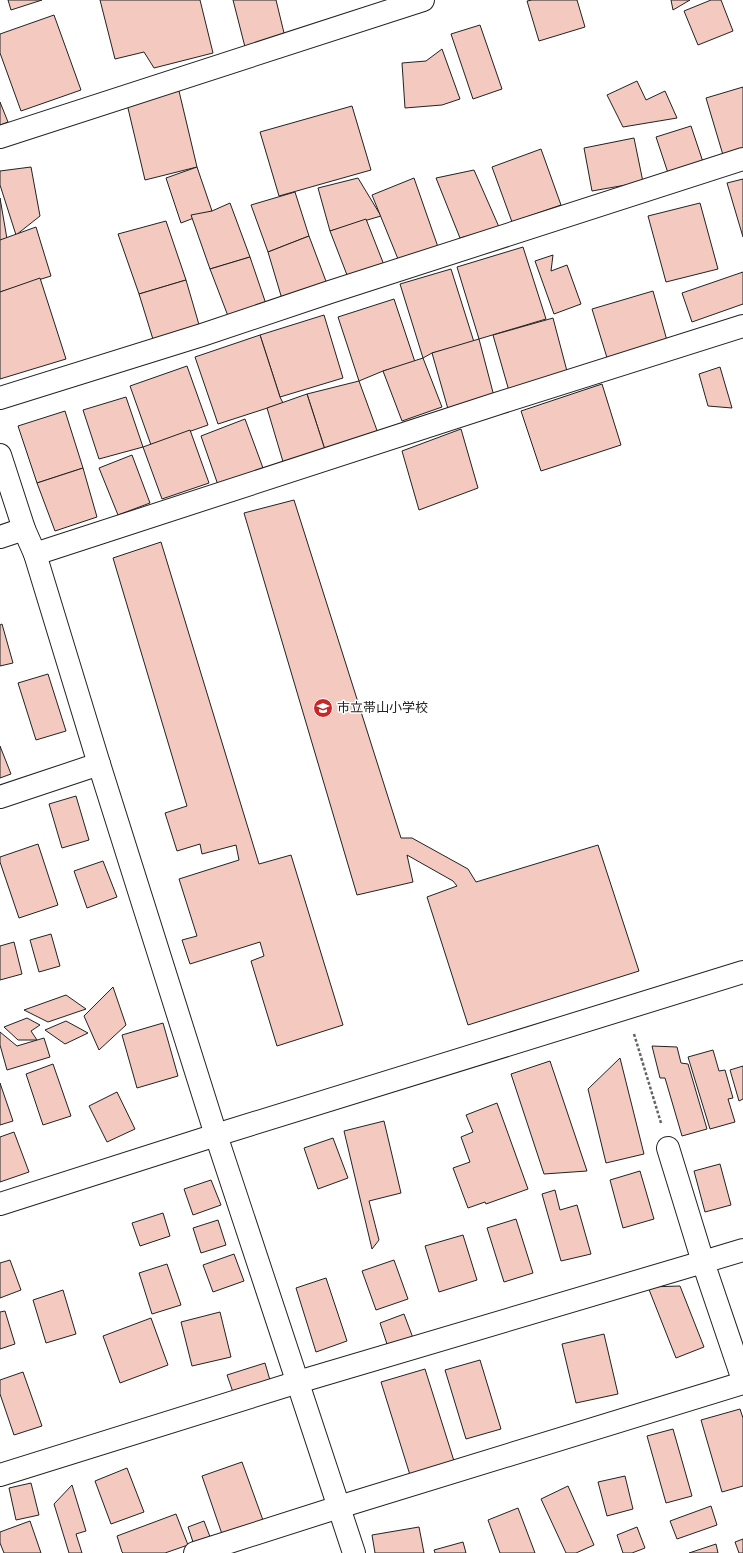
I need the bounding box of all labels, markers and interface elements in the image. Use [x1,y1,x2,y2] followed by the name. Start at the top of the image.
[312,697,334,719] school or university icon: 市立帯山小学校
[337,700,428,716] place label: 市立帯山小学校

